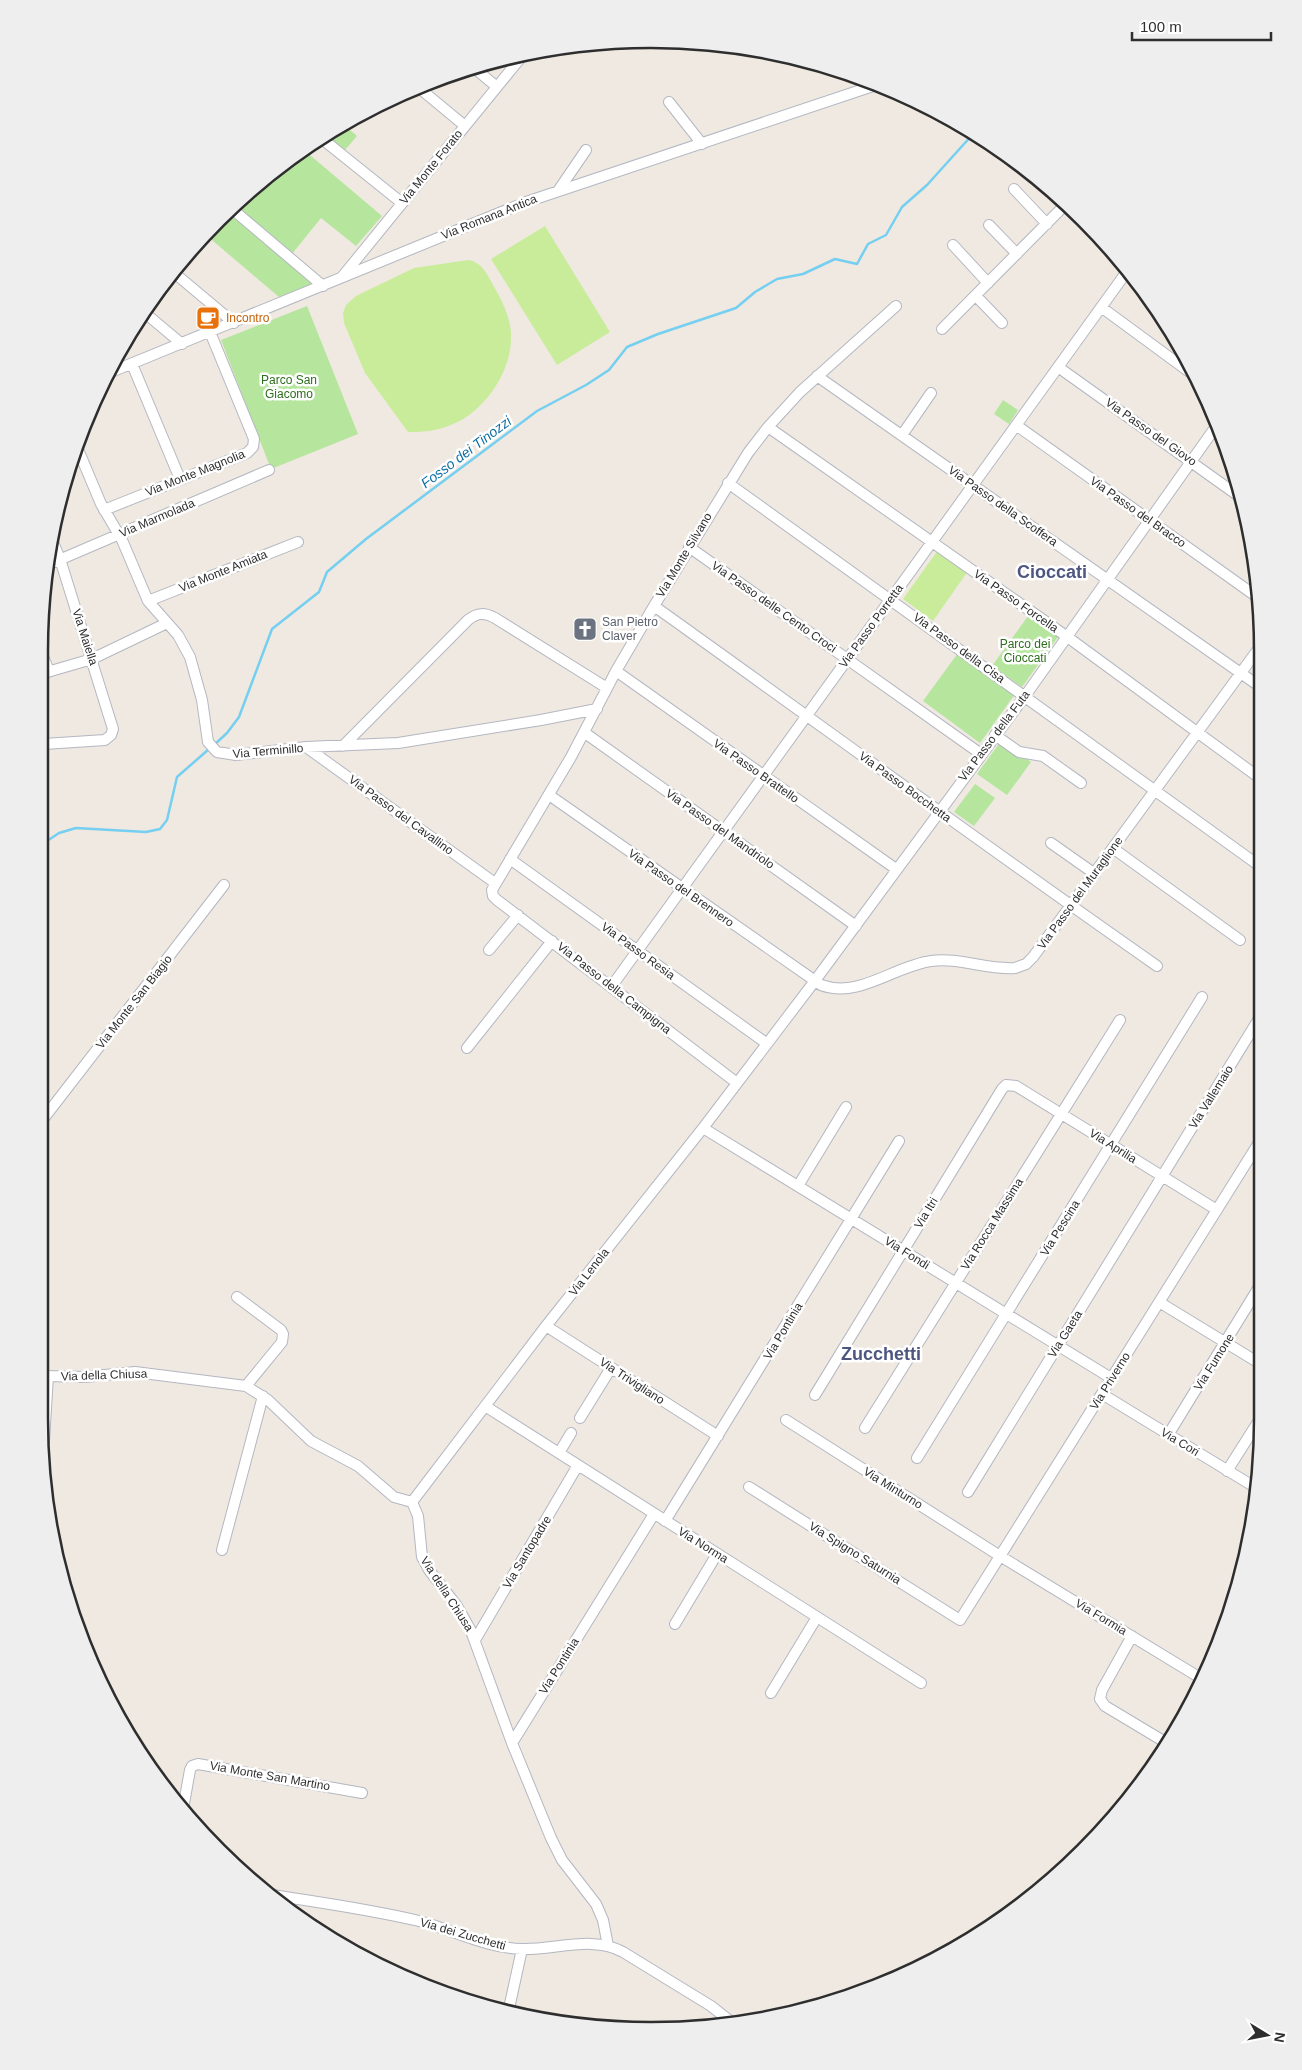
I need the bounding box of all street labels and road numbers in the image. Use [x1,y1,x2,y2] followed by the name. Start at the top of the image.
[397,127,466,207] street label: Via Monte Forato
[439,191,539,243] street label: Via Romana Antica
[1103,395,1199,469] street label: Via Passo del Giovo
[143,447,247,499] street label: Via Monte Magnolia
[946,463,1061,549] street label: Via Passo della Scoffera
[1087,474,1189,551] street label: Via Passo del Bracco
[117,496,197,540] street label: Via Marmolada
[653,510,715,600] street label: Via Monte Silvano
[177,547,269,595] street label: Via Monte Amiata
[709,558,839,656] street label: Via Passo delle Cento Croci
[971,567,1061,636] street label: Via Passo Forcella
[836,581,906,671] street label: Via Passo Porretta
[69,607,101,667] street label: Via Maiella
[910,610,1008,686] street label: Via Passo della Cisa
[955,688,1033,784] street label: Via Passo della Futa
[711,736,802,806] street label: Via Passo Brattello
[232,741,304,761] street label: Via Terminillo
[856,749,954,825] street label: Via Passo Bocchetta
[346,772,456,858] street label: Via Passo del Cavallino
[663,786,777,872] street label: Via Passo del Mandriolo
[1034,834,1126,952] street label: Via Passo del Muraglione
[625,846,737,930] street label: Via Passo del Brennero
[598,920,678,983] street label: Via Passo Resia
[554,939,674,1037] street label: Via Passo della Campigna
[93,952,175,1052] street label: Via Monte San Biagio
[1186,1062,1236,1131] street label: Via Vallemaio
[1087,1126,1140,1166] street label: Via Aprilia
[958,1175,1026,1273] street label: Via Rocca Massima
[911,1195,941,1231] street label: Via Itri
[1037,1197,1083,1258] street label: Via Pescina
[882,1234,932,1272] street label: Via Fondi
[566,1245,612,1299] street label: Via Lenola
[761,1300,806,1362] street label: Via Pontinia
[1045,1307,1085,1360] street label: Via Gaeta
[1191,1331,1237,1393] street label: Via Fumone
[1087,1349,1133,1412] street label: Via Priverno
[597,1355,667,1407] street label: Via Trivigliano
[61,1366,148,1384] street label: Via della Chiusa
[1158,1425,1202,1459] street label: Via Cori
[861,1464,925,1512] street label: Via Minturno
[500,1513,554,1591] street label: Via Santopadre
[806,1519,904,1587] street label: Via Spigno Saturnia
[675,1524,731,1566] street label: Via Norma
[418,1554,477,1634] street label: Via della Chiusa
[1073,1596,1130,1638] street label: Via Formia
[536,1635,582,1697] street label: Via Pontinia
[209,1759,332,1794] street label: Via Monte San Martino
[419,1915,507,1953] street label: Via dei Zucchetti

